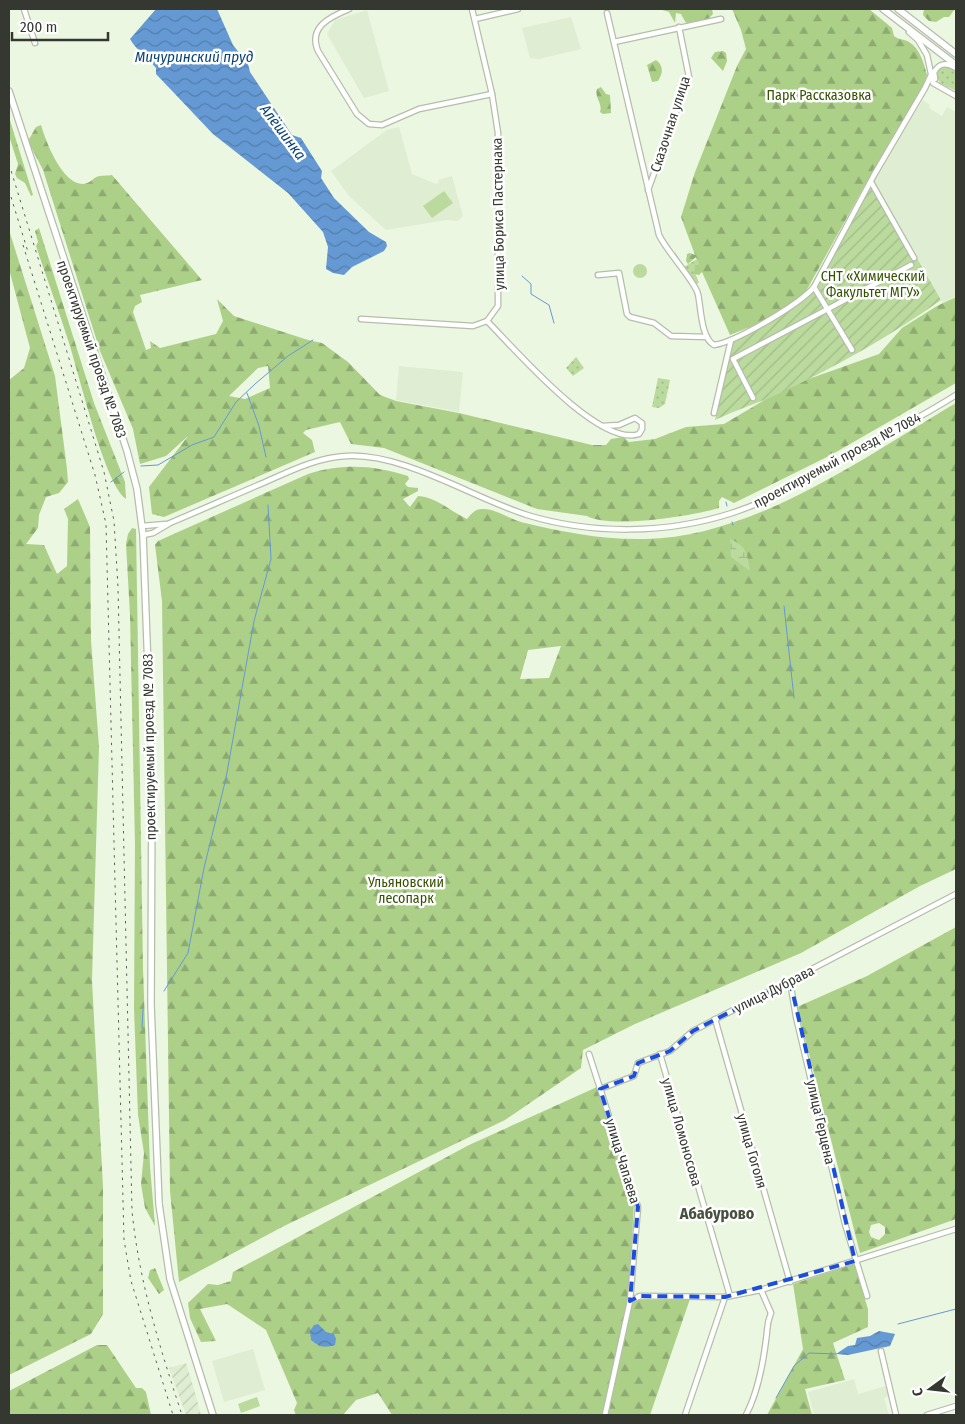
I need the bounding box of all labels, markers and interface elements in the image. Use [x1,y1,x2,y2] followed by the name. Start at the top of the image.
[12,10,109,42] scale bar
[20,18,57,36] text: 200 m
[135,48,254,66] water label: Мичуринский пруд
[647,74,694,174] street label: Сказочная улица
[767,87,872,104] park label: Парк Рассказовка
[256,100,310,163] water label: Алёшинка
[489,137,508,290] street label: улица Бориса Пастернака
[53,258,130,440] street label: проектируемый проезд № 7083
[821,268,925,301] park label: СНТ «Химический Факультет МГУ»
[751,409,924,512] street label: проектируемый проезд № 7084
[139,653,160,841] street label: проектируемый проезд № 7083
[367,874,444,907] park label: Ульяновский лесопарк
[731,962,817,1017] street label: улица Дубрава
[658,1076,705,1188] street label: улица Ломоносова
[803,1078,839,1166] street label: улица Герцена
[733,1112,770,1191] street label: улица Гоголя
[602,1117,644,1206] street label: улица Чапаева
[679,1204,755,1223] district label: Абабурово
[905,1364,955,1414] north arrow
[909,1386,927,1398] text: С

